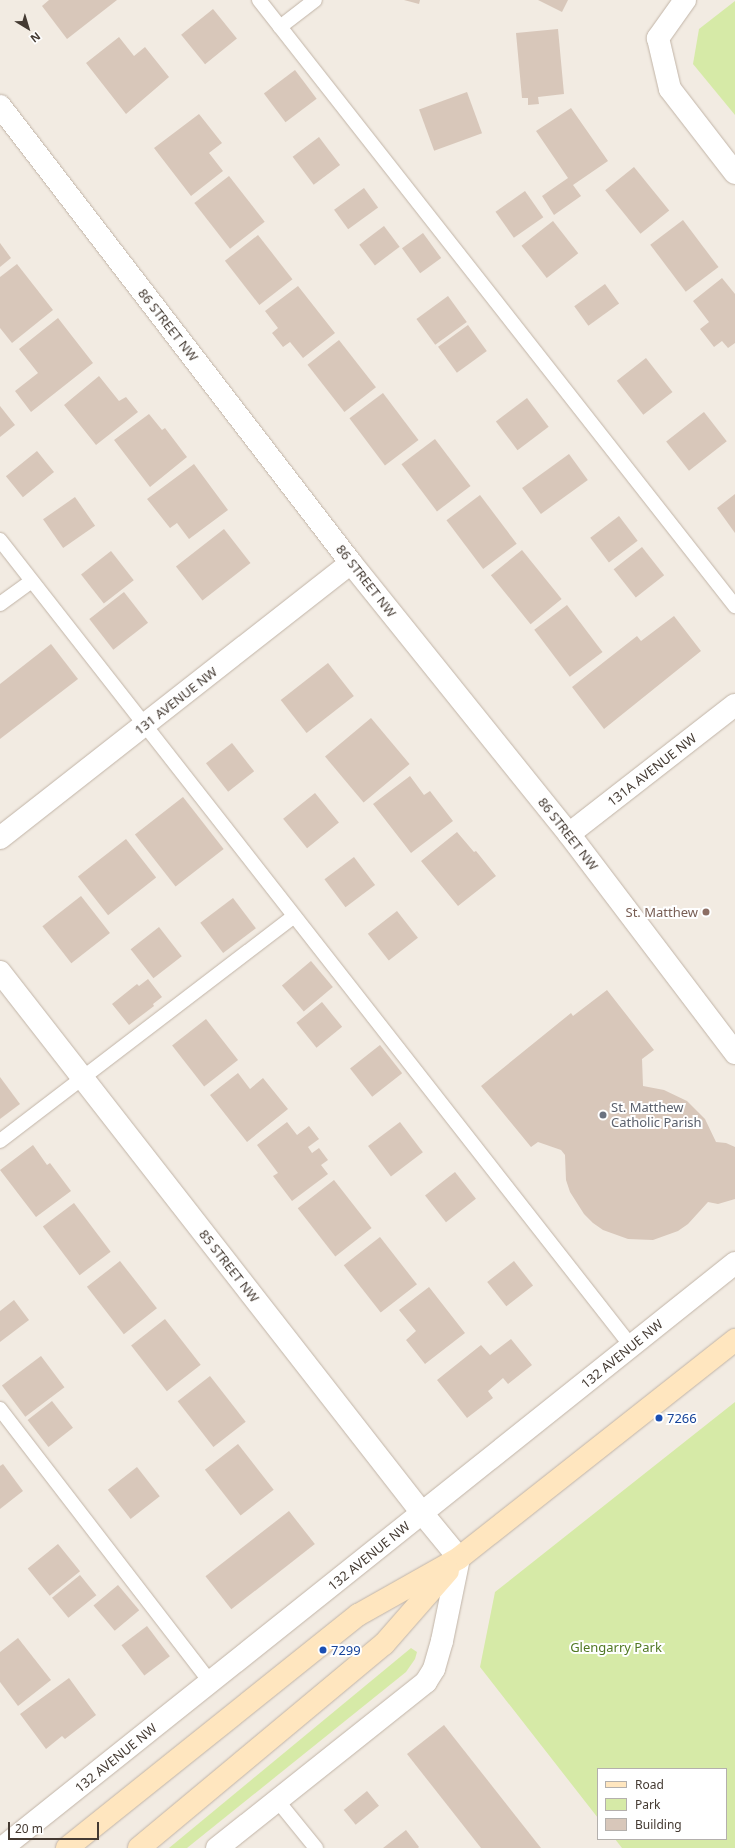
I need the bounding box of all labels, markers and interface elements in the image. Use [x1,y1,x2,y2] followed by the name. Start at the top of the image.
[8,8,48,48] north arrow
[28,29,44,47] text: N
[135,286,201,364] street label: 86 STREET NW
[333,542,399,620] street label: 86 STREET NW
[132,664,220,738] street label: 131 AVENUE NW
[604,730,700,810] street label: 131A AVENUE NW
[535,795,601,873] street label: 86 STREET NW
[626,904,698,920] place label: St. Matthew
[701,907,711,917] marker: St. Matthew
[611,1100,702,1131] place label: St. Matthew Catholic Parish
[598,1110,608,1120] marker: St. Matthew Catholic Parish
[196,1227,262,1305] street label: 85 STREET NW
[578,1316,666,1392] street label: 132 AVENUE NW
[667,1410,697,1426] place label: 7266
[654,1413,664,1423] marker: 7266
[325,1518,413,1594] street label: 132 AVENUE NW
[570,1639,662,1655] park label: Glengarry Park
[331,1642,361,1658] place label: 7299
[318,1645,328,1655] marker: 7299
[72,1720,160,1796] street label: 132 AVENUE NW
[597,1768,727,1840] legend
[635,1776,664,1793] text: Road
[635,1796,660,1813] text: Park
[10,1814,101,1840] scale bar
[635,1816,682,1833] text: Building
[15,1820,43,1837] text: 20 m

